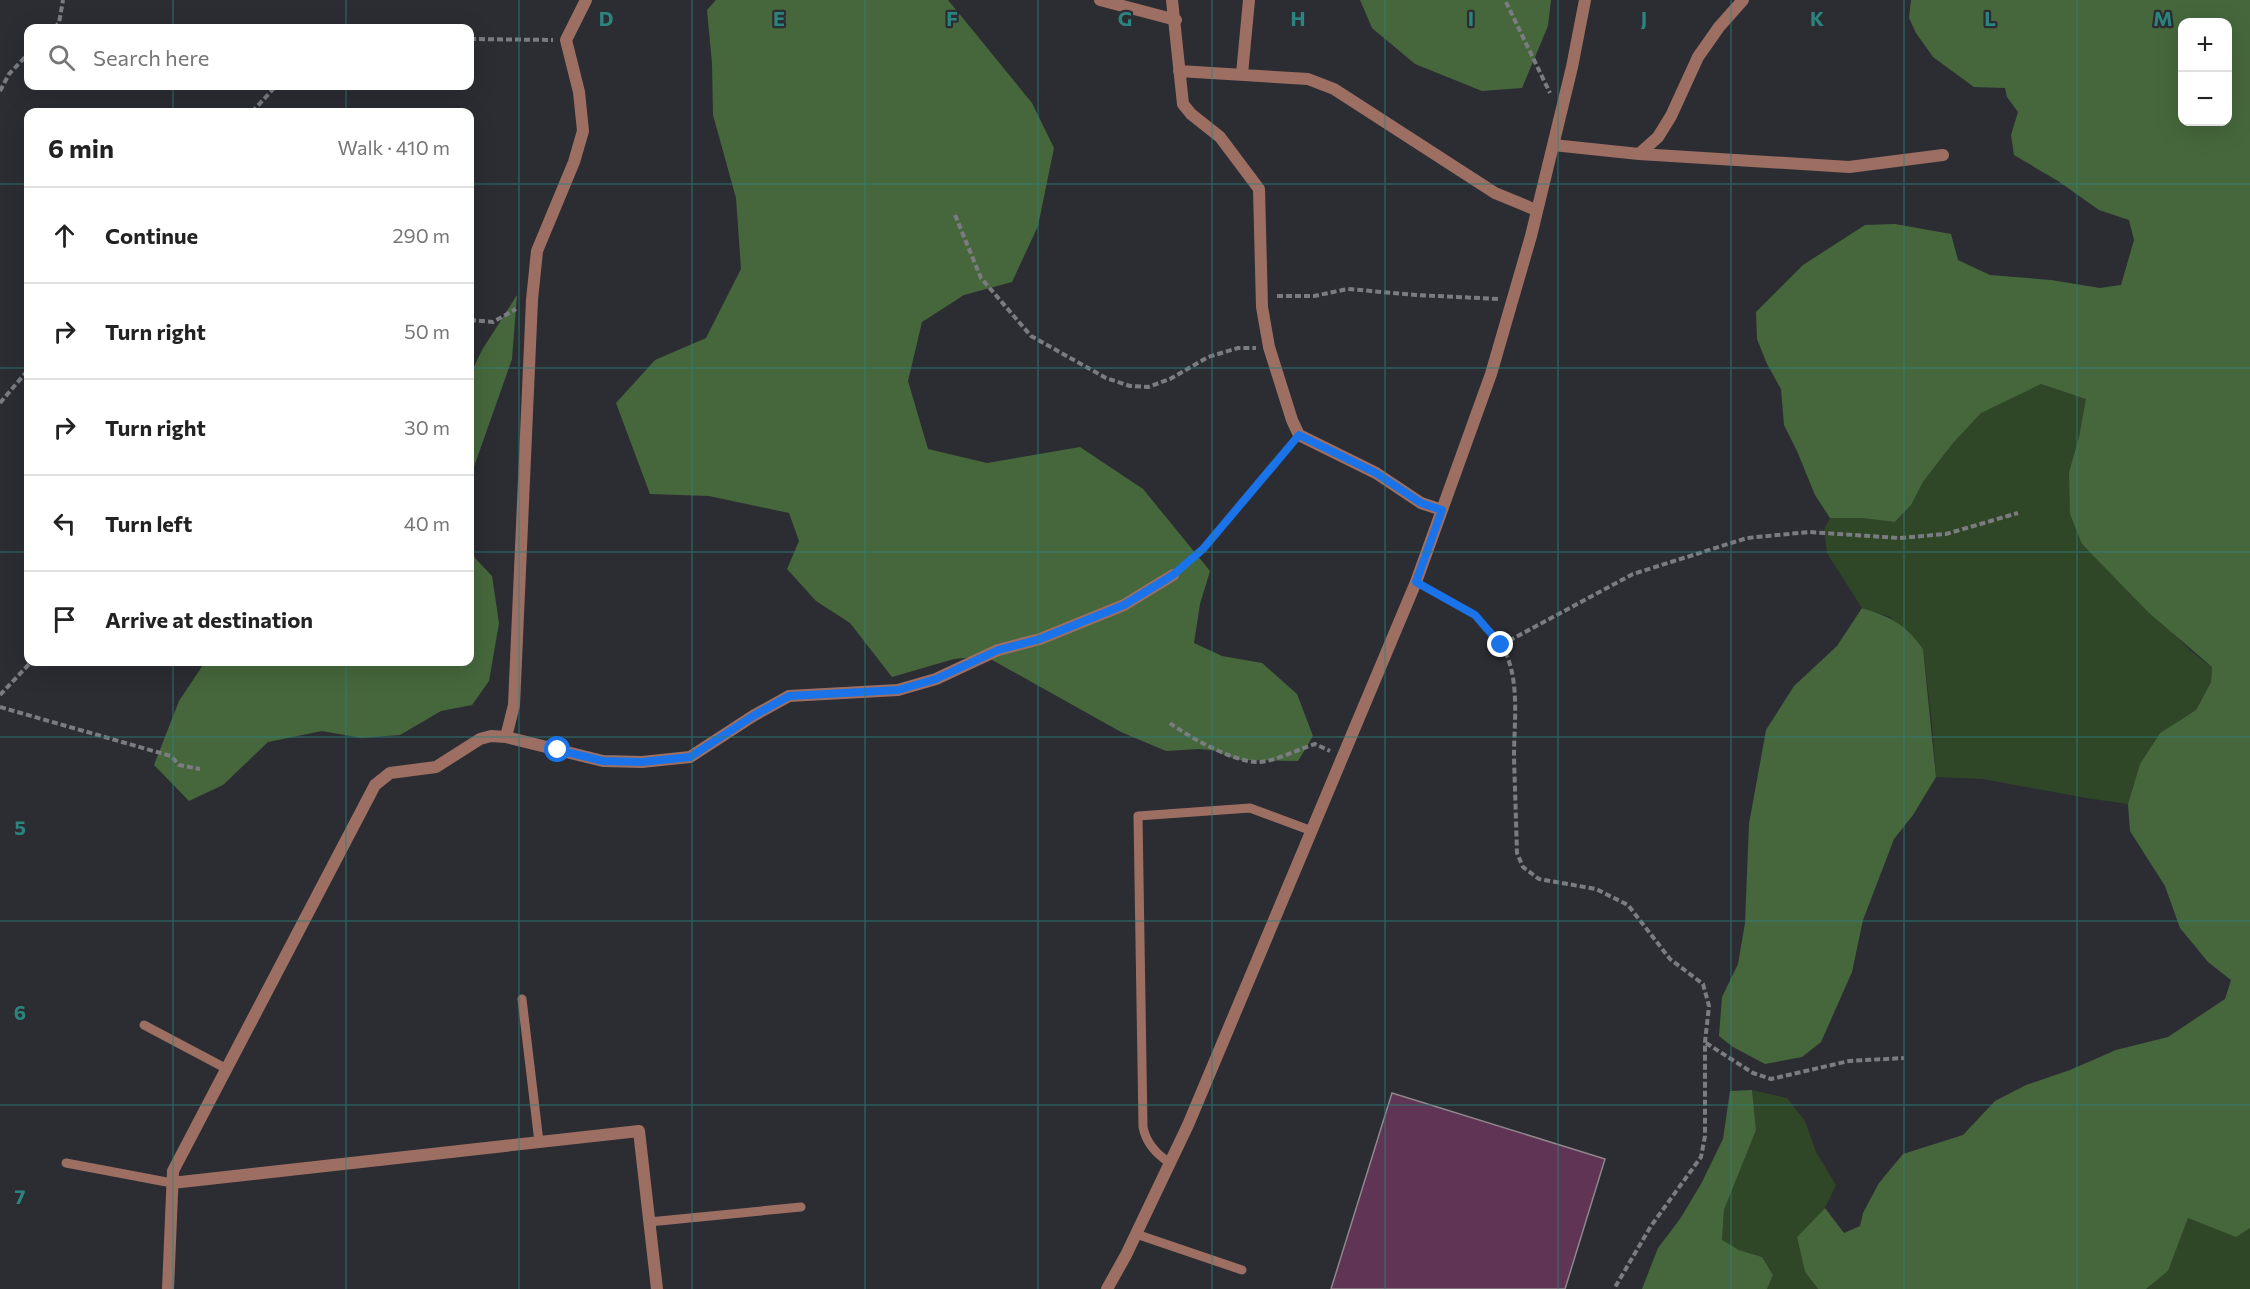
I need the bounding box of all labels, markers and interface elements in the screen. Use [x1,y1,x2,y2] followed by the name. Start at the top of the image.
[599,6,613,30] text: D
[773,6,785,30] text: E
[946,6,958,30] text: F
[1118,6,1132,30] text: G
[1291,6,1306,30] text: H
[1468,6,1474,30] text: I
[1641,6,1647,30] text: J
[1810,6,1824,30] text: K
[1984,6,1996,30] text: L
[2153,6,2173,30] text: M
[2178,18,2232,126] map controls
[2178,18,2232,72] button: +
[24,24,474,90] search box
[45,41,78,74] icon: search
[93,44,209,71] text: Search here
[2178,72,2232,126] button: −
[48,132,114,163] text: 6 min
[338,135,450,159] text: Walk · 410 m
[48,219,81,252] icon: ahead
[105,222,198,249] text: Continue
[392,223,450,247] text: 290 m
[48,315,81,348] icon: right
[105,318,206,345] text: Turn right
[404,319,450,343] text: 50 m
[48,411,81,444] icon: right
[105,414,206,441] text: Turn right
[404,415,450,439] text: 30 m
[48,507,81,540] icon: left
[105,510,192,537] text: Turn left
[404,511,450,535] text: 40 m
[48,603,81,636] icon: arrive
[105,606,313,633] text: Arrive at destination
[1487,631,1513,657] route end
[544,736,570,762] route start
[14,815,26,839] text: 5
[14,1000,26,1024] text: 6
[15,1184,26,1208] text: 7

